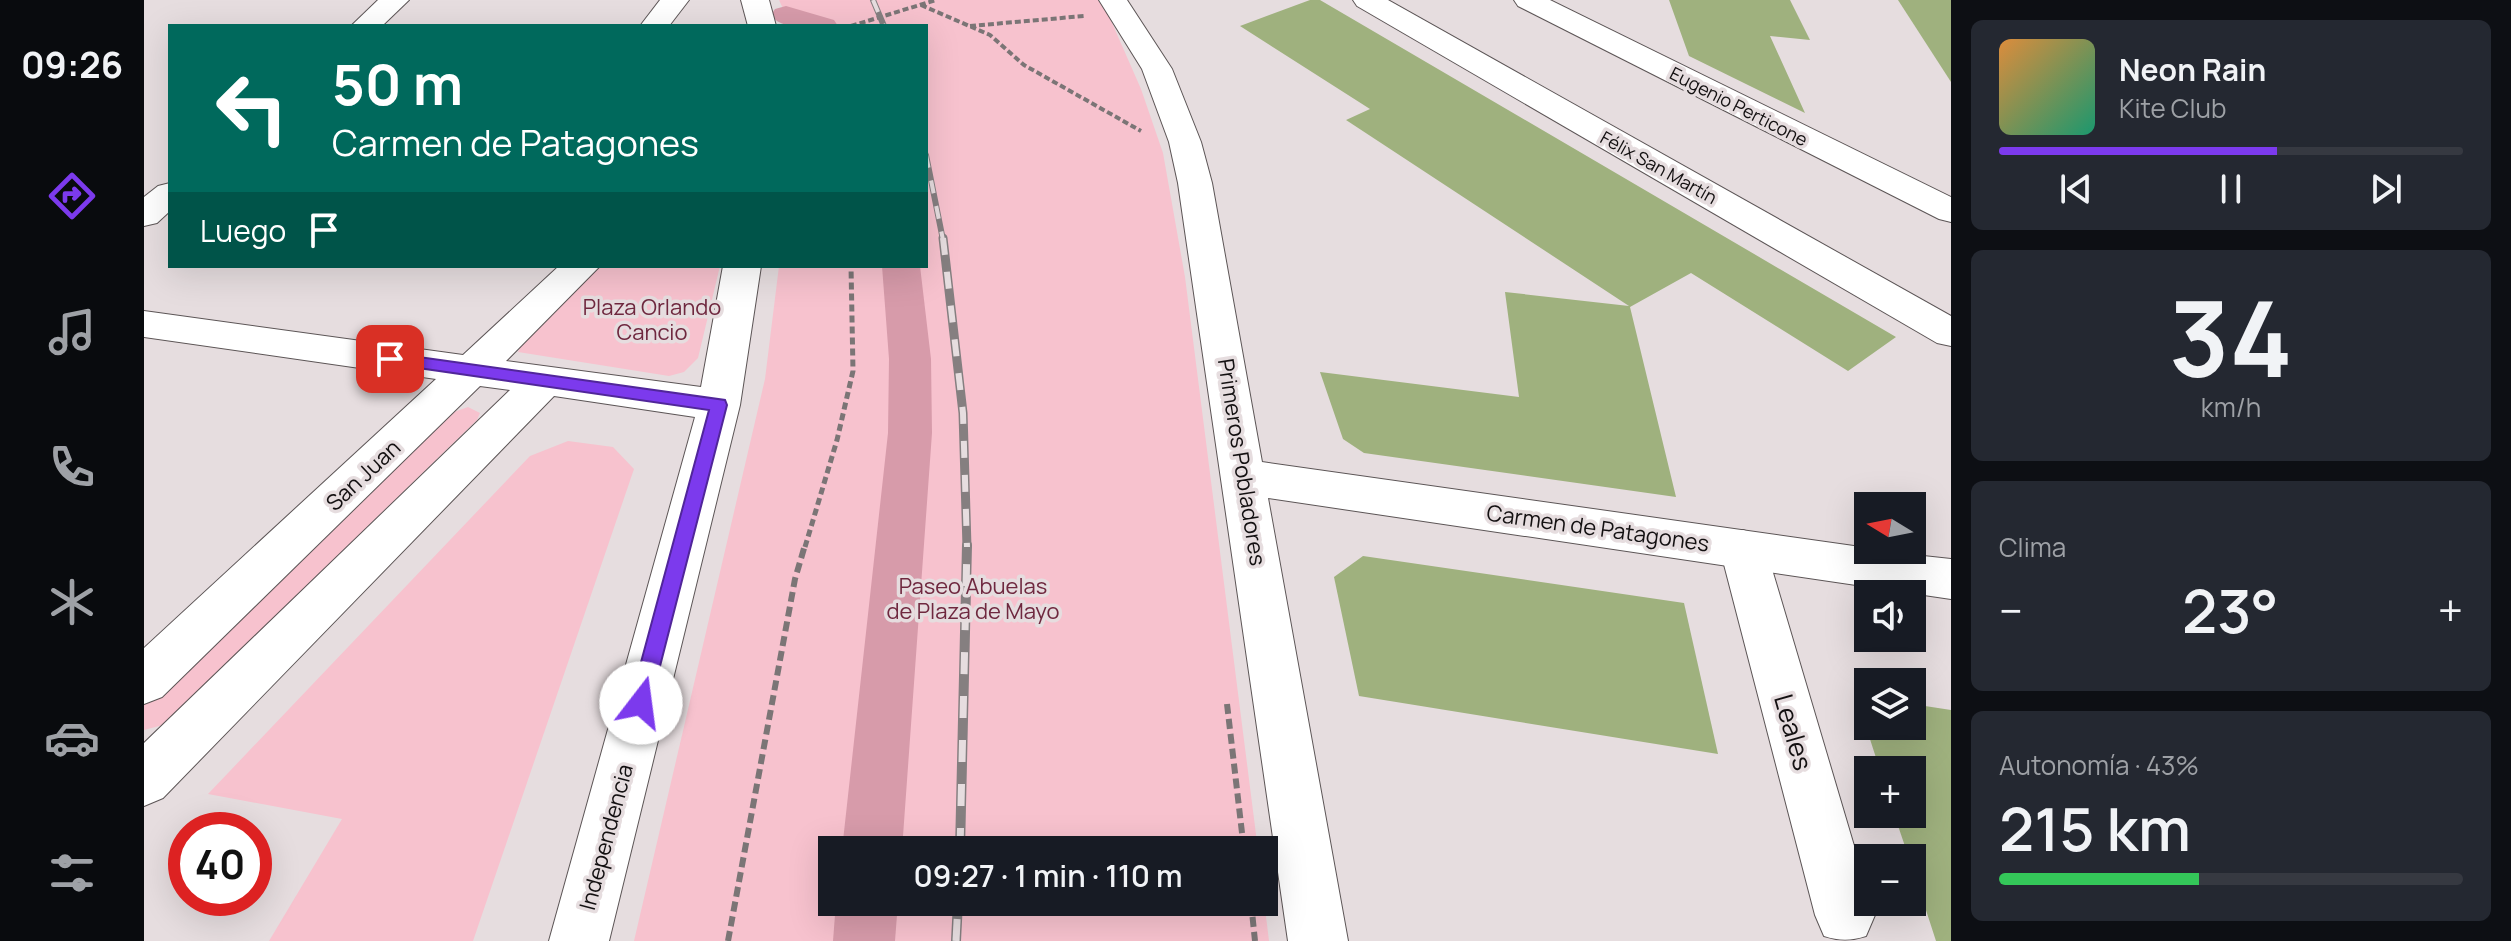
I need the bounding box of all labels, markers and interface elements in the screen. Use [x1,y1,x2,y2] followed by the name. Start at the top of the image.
[21,40,123,89] text: 09:26
[332,45,463,122] text: 50 m
[2119,49,2266,90] text: Neon Rain
[200,56,304,160] icon: left
[1666,61,1812,151] street label: Eugenio Perticone
[2119,90,2226,126] text: Kite Club
[332,118,699,167] text: Carmen de Patagones
[1596,125,1722,209] street label: Félix San Martín
[2054,167,2098,211] icon: previous
[2209,167,2253,211] icon: pause
[2364,167,2408,211] icon: next
[44,168,100,224] icon: directions
[302,208,346,252] icon: arrive
[200,210,286,251] text: Luego
[2169,266,2293,408] text: 34
[583,292,721,347] park label: Plaza Orlando Cancio
[44,304,100,360] icon: music
[356,325,424,393] pin
[368,337,412,381] icon: arrive
[1211,356,1273,568] street label: Primeros Pobladores
[2201,389,2261,425] text: km/h
[319,433,407,517] street label: San Juan
[44,439,100,495] icon: phone
[1854,492,1926,564] north arrow
[1854,492,1926,916] map controls
[1485,498,1711,558] street label: Carmen de Patagones
[1999,529,2066,565] text: Clima
[2182,569,2278,651] text: 23°
[886,571,1060,626] park label: Paseo Abuelas de Plaza de Mayo
[44,574,100,630] icon: climate
[1854,580,1926,652] button: sound
[1999,580,2023,640] text: −
[2438,580,2463,640] text: +
[599,661,683,745] position arrow
[1854,668,1926,740] button: layers
[1766,690,1822,774] street label: Leales
[44,710,100,766] icon: car
[1999,747,2199,783] text: Autonomía · 43%
[1854,756,1926,828] button: +
[572,761,640,913] street label: Independencia
[1999,787,2191,869] text: 215 km
[168,812,272,916] speed limit sign: 40
[1854,844,1926,916] button: −
[44,845,100,901] icon: filters
[914,855,1182,896] text: 09:27 · 1 min · 110 m

